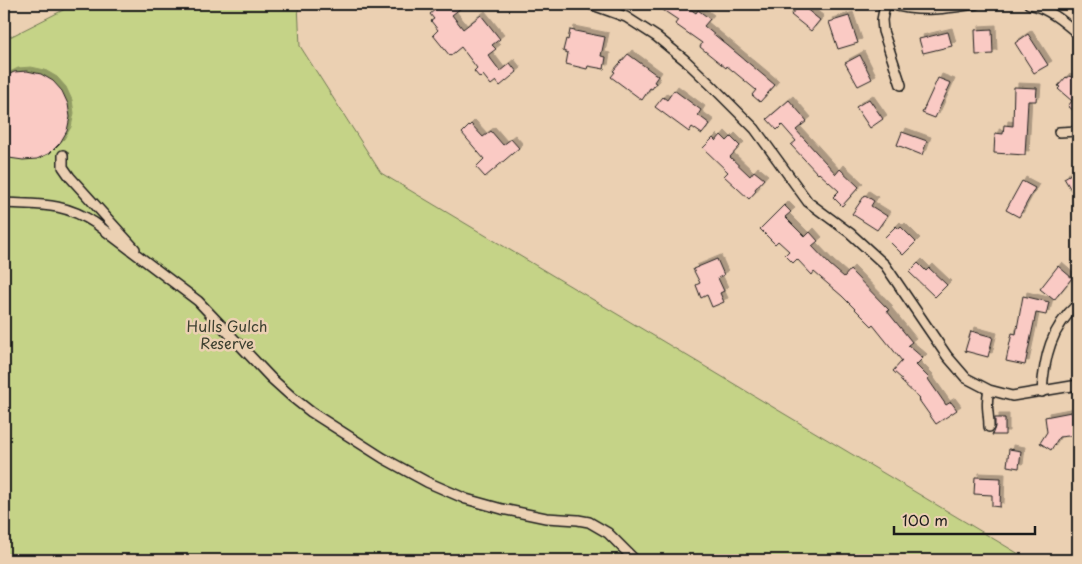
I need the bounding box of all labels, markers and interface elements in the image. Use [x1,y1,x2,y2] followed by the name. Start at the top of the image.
[186,314,268,354] park label: Hulls Gulch Reserve
[894,504,1036,536] scale bar
[902,508,948,531] text: 100 m

